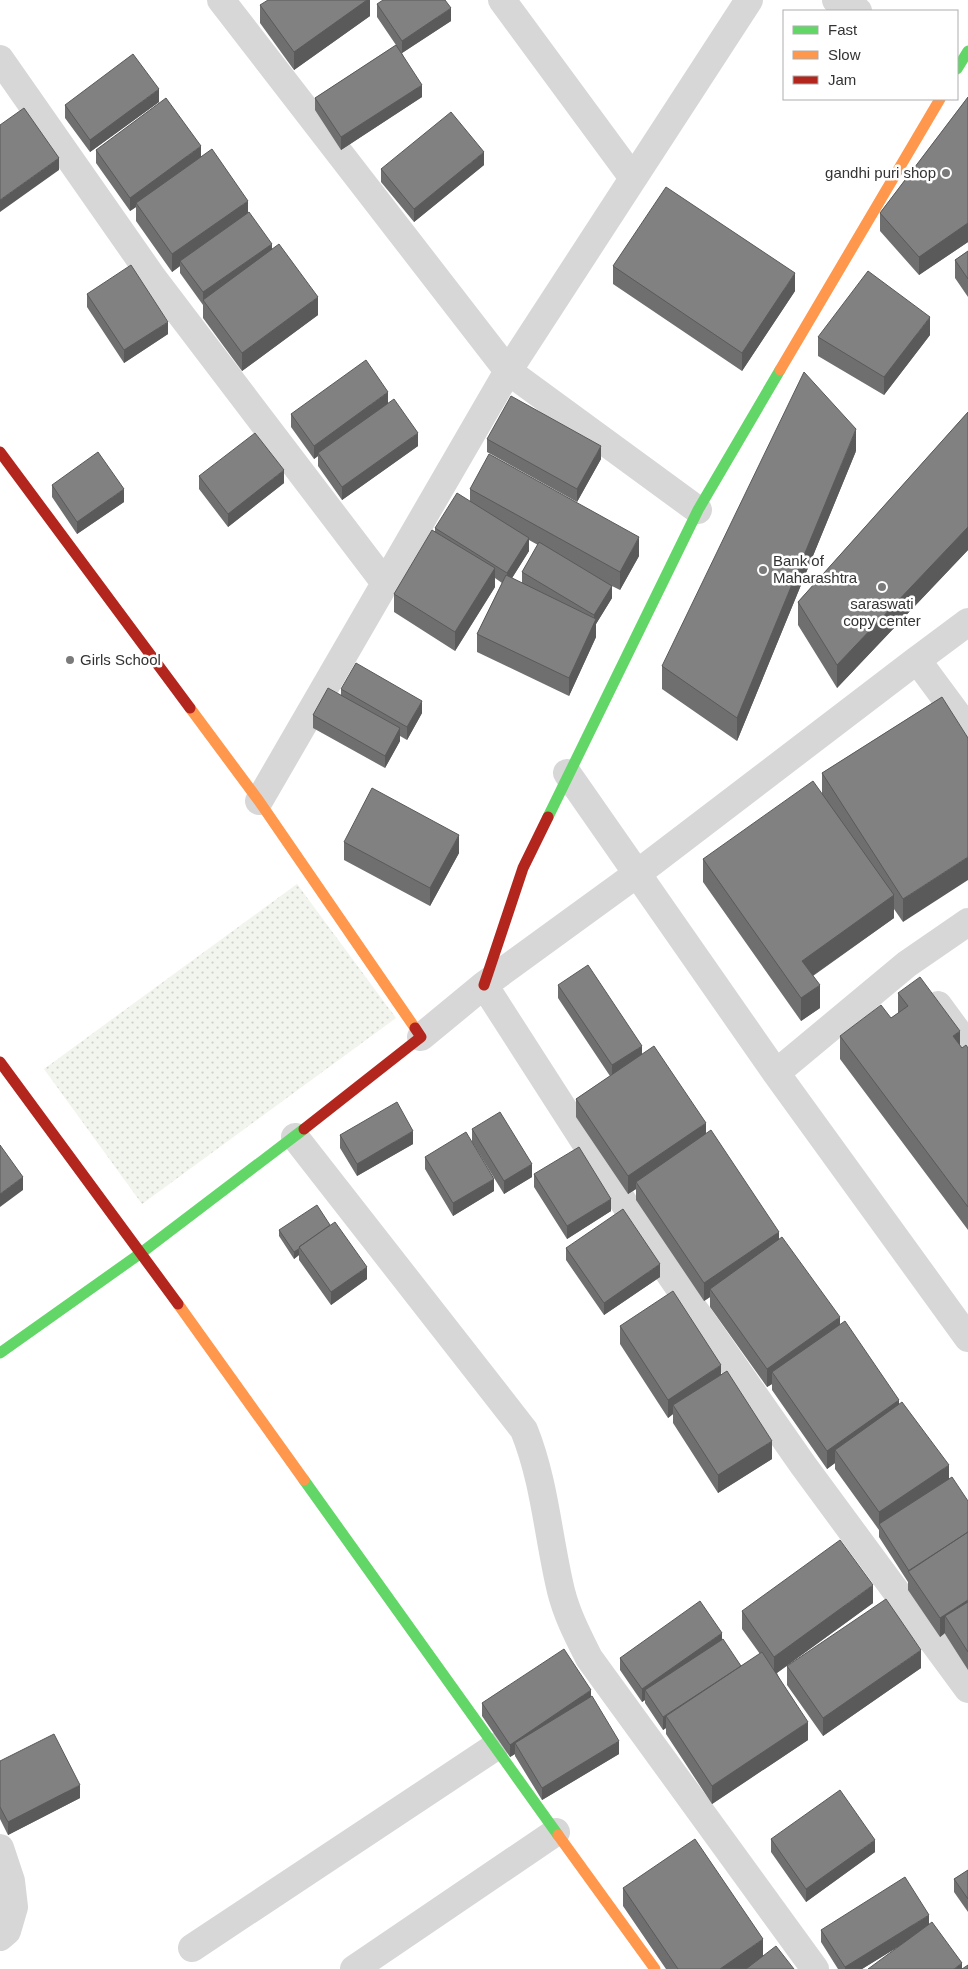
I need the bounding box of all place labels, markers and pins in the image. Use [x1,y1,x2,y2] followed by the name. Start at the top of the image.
[825,164,936,181] place label: gandhi puri shop
[940,167,952,179] marker: gandhi puri shop
[773,552,858,586] place label: Bank of Maharashtra
[757,564,769,576] marker: Bank of Maharashtra
[876,581,888,593] marker: saraswati copy center
[843,595,921,629] place label: saraswati copy center
[80,651,161,668] place label: Girls School
[64,654,76,666] marker: Girls School

